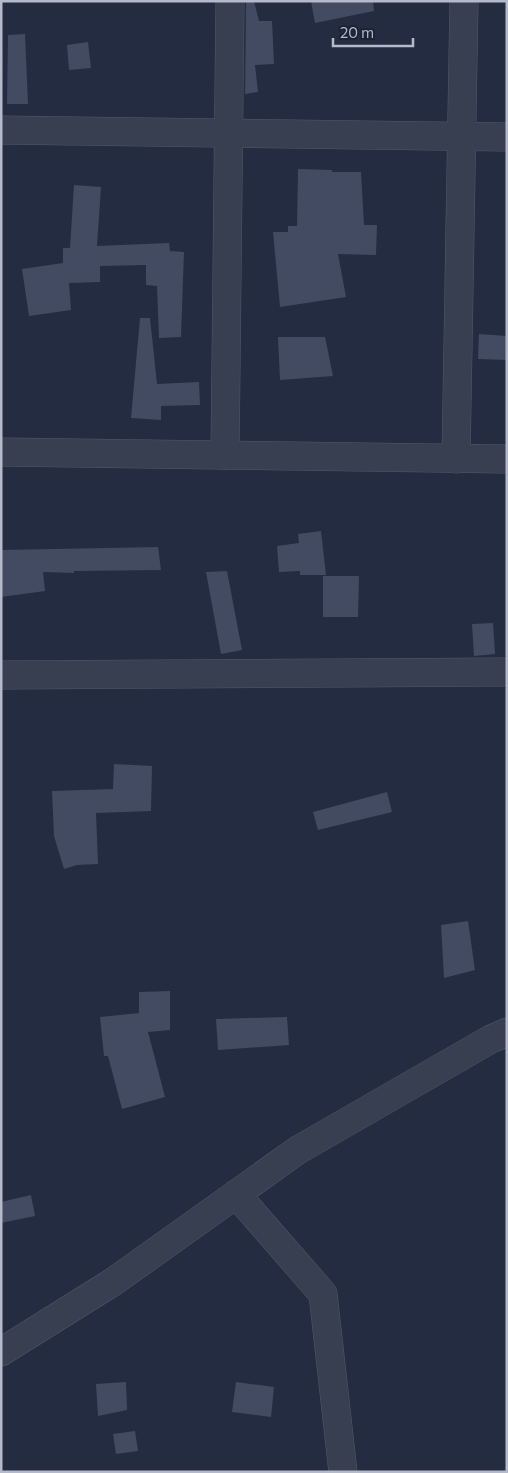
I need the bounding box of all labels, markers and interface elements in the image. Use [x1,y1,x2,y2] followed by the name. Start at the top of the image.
[333,15,413,47] scale bar
[340,23,374,41] text: 20 m

